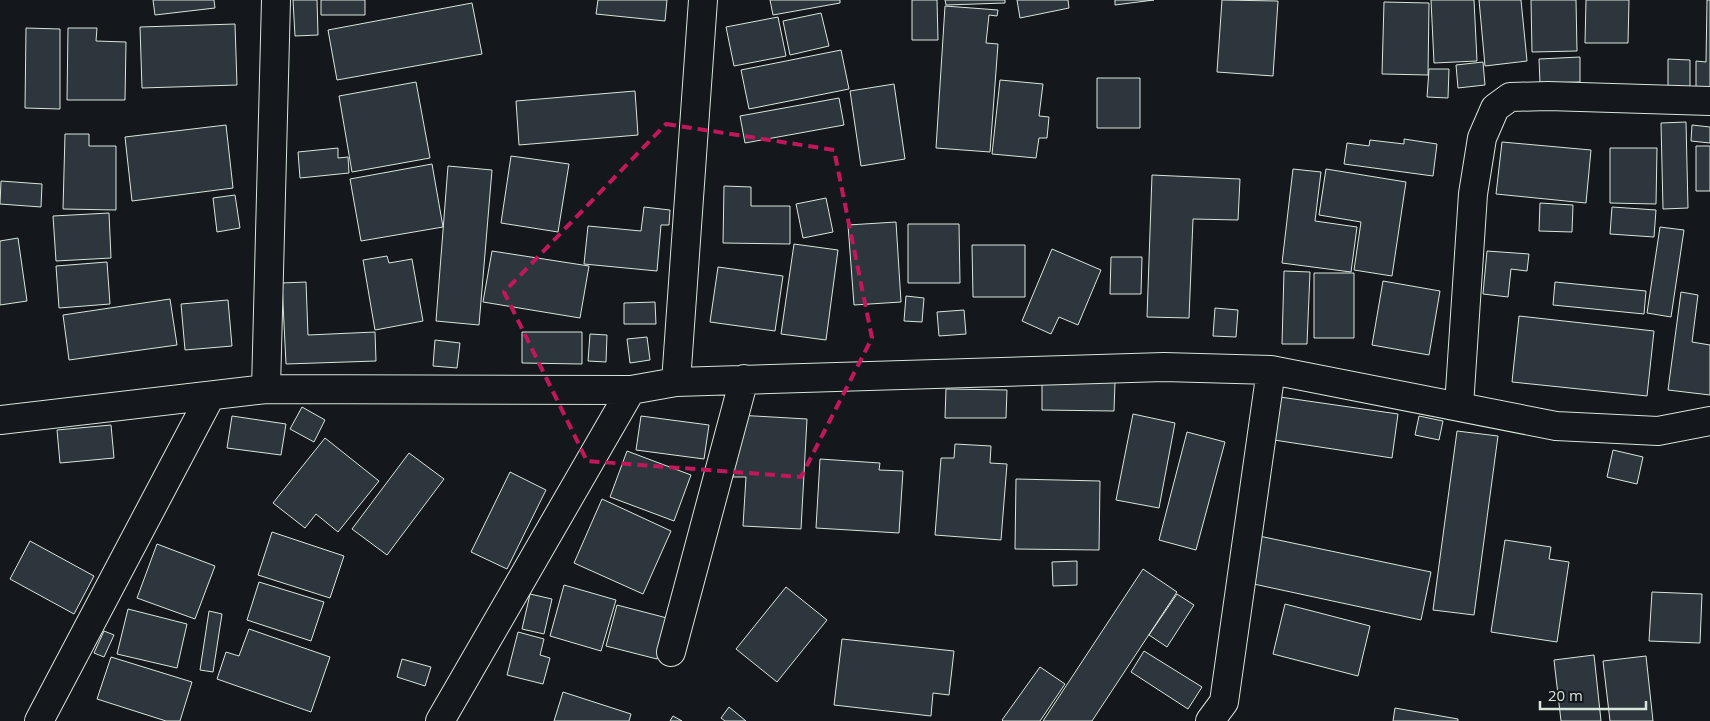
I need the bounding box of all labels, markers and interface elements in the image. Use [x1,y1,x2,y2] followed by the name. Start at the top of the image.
[1540,678,1646,710] scale bar
[1548,685,1583,705] text: 20 m

